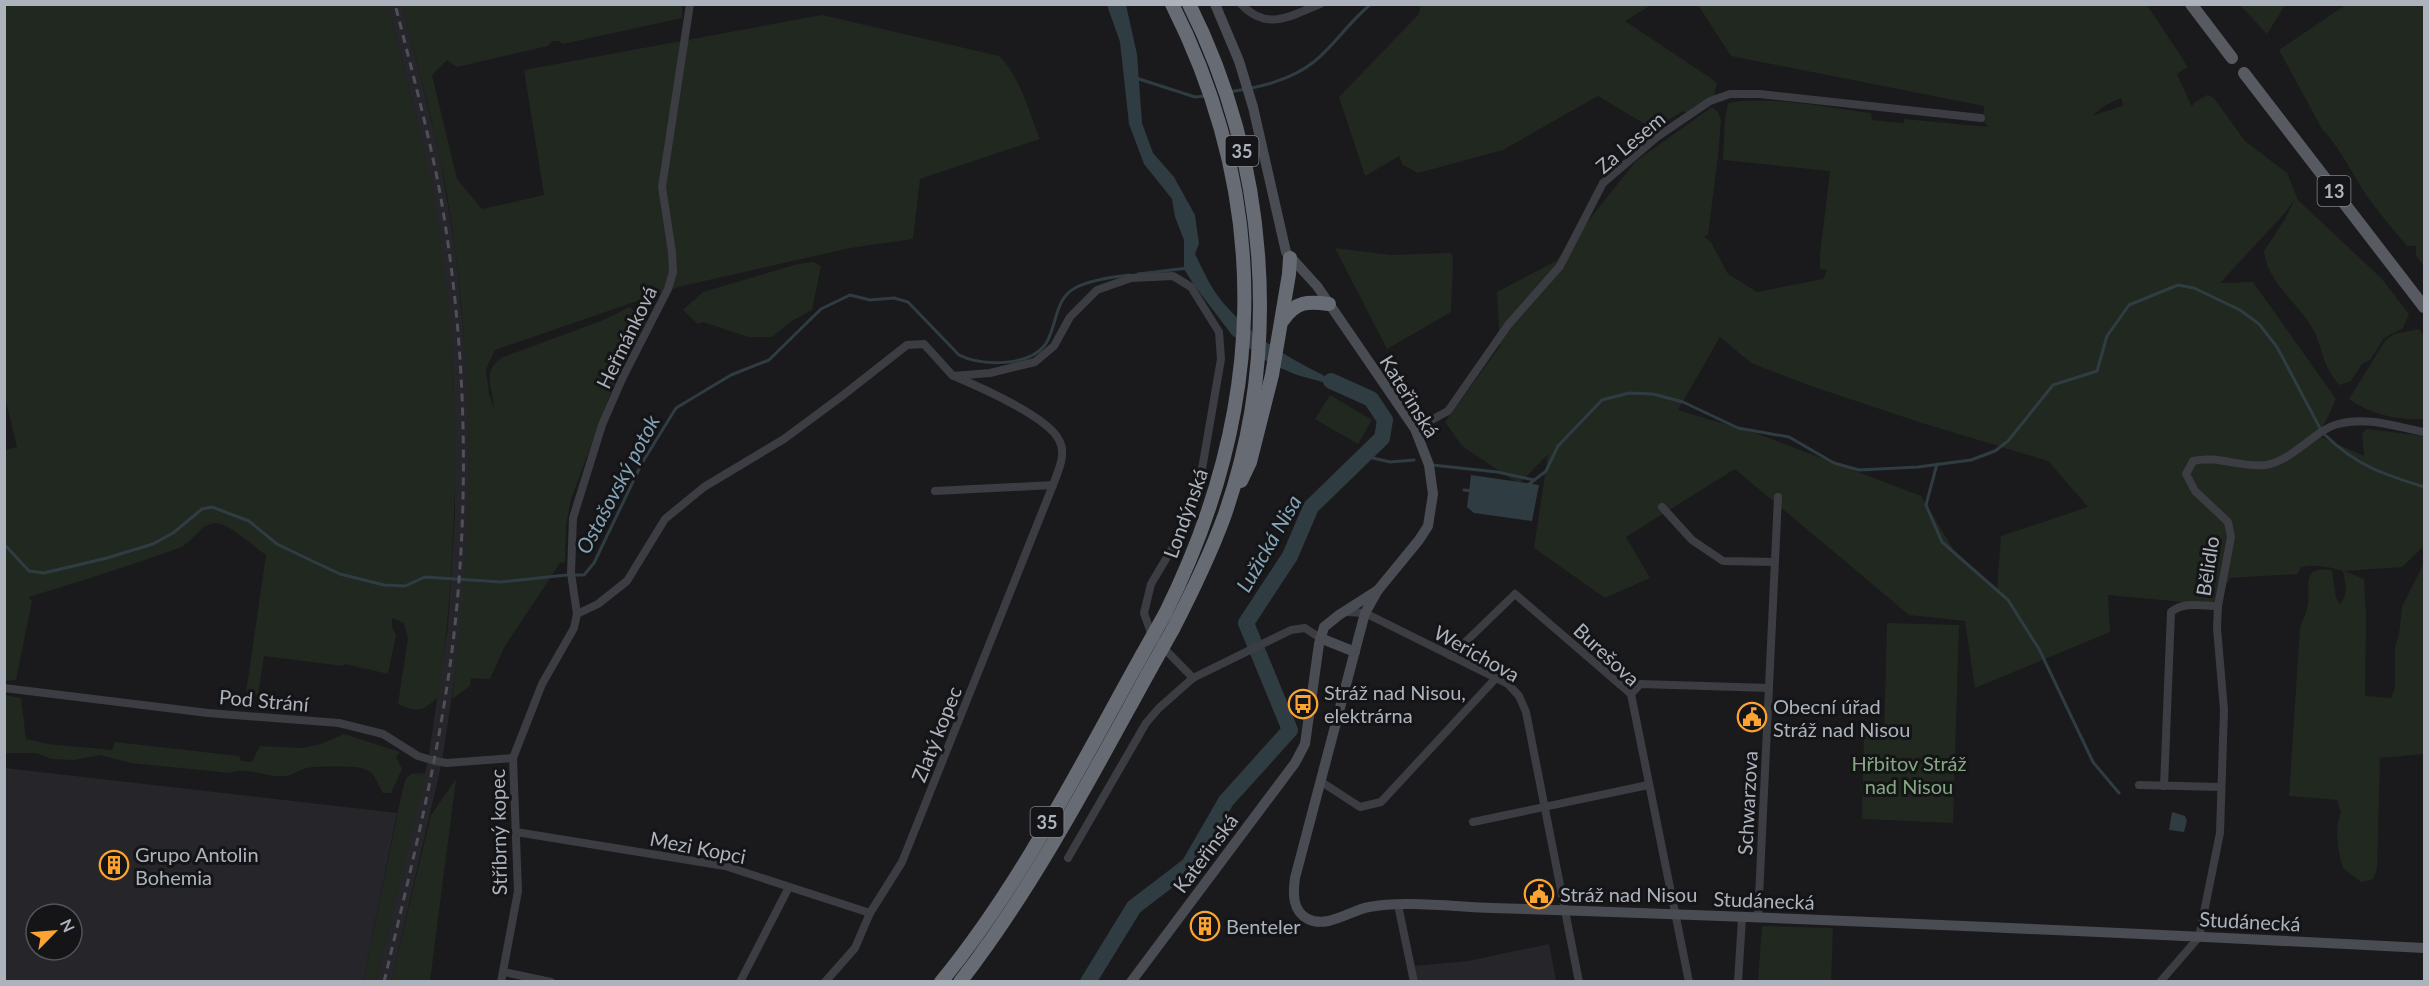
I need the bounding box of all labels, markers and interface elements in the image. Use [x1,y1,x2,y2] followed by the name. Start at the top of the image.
[1591,106,1669,178] street label: Za Lesem
[1226,136,1258,166] road number: 35
[2318,176,2350,206] road number: 13
[591,282,661,392] street label: Heřmánková
[1375,350,1445,442] street label: Kateřinská
[570,409,665,558] water label: Ostašovský potok
[1158,465,1212,561] street label: Londýnská
[1230,490,1306,596] water label: Lužická Nisa
[2190,534,2224,598] street label: Bělidlo
[1569,618,1645,690] street label: Burešova
[1430,620,1524,686] street label: Werichova
[1324,680,1466,727] place label: Stráž nad Nisou, elektrárna
[906,682,966,785] street label: Zlatý kopec
[218,684,311,716] street label: Pod Strání
[1287,688,1319,720] bus stop icon: Stráž nad Nisou, elektrárna
[1773,694,1910,741] place label: Obecní úřad Stráž nad Nisou
[1736,701,1768,733] public building icon: Obecní úřad Stráž nad Nisou
[1732,750,1762,856] street label: Schwarzova
[1851,751,1967,798] park label: Hřbitov Stráž nad Nisou
[485,768,511,895] street label: Stříbrný kopec
[1030,807,1064,837] road number: 35
[1168,809,1242,897] street label: Kateřinská
[648,826,748,868] street label: Mezi Kopci
[135,842,259,889] place label: Grupo Antolin Bohemia
[98,849,130,881] building icon: Grupo Antolin Bohemia
[1523,878,1555,910] public building icon: Stráž nad Nisou
[1560,882,1697,906] place label: Stráž nad Nisou
[1713,886,1815,914] street label: Studánecká
[24,902,84,962] north arrow
[2199,906,2301,936] street label: Studánecká
[1189,910,1221,942] building icon: Benteler
[1226,914,1301,938] place label: Benteler
[57,916,79,935] text: N

